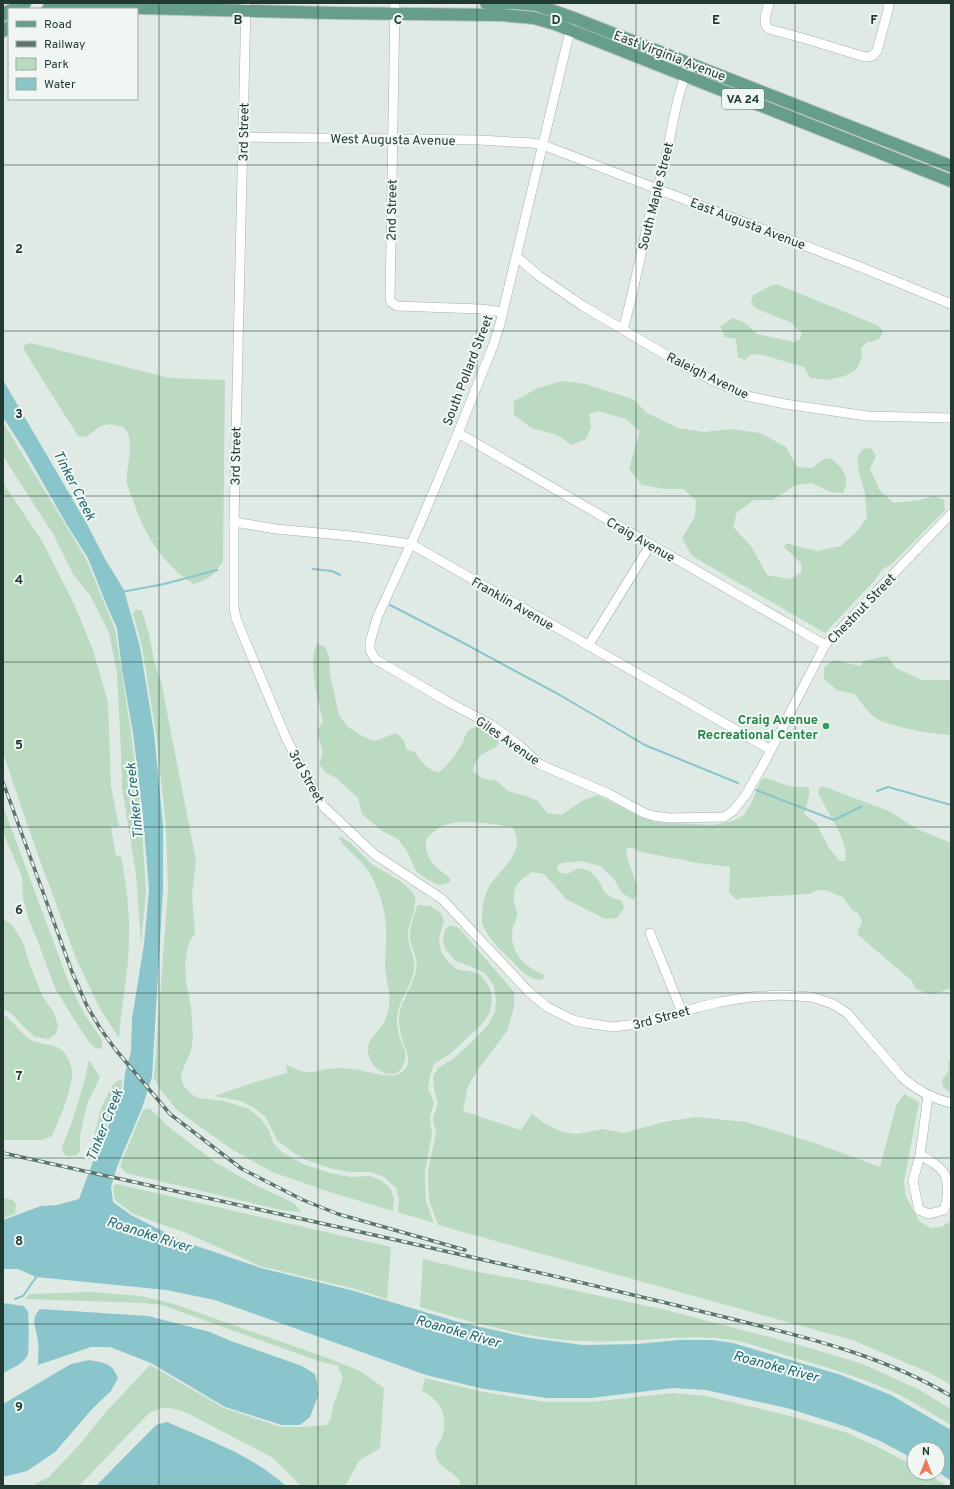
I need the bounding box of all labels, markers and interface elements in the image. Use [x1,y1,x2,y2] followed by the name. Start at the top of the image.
[8,8,138,100] legend
[234,13,243,29] text: B
[394,13,402,29] text: C
[551,13,561,29] text: D
[712,13,720,29] text: E
[870,13,878,29] text: F
[44,17,72,33] text: Road
[611,28,727,86] street label: East Virginia Avenue
[44,37,85,53] text: Railway
[44,57,69,73] text: Park
[44,77,76,93] text: Water
[722,89,764,109] road number: VA 24
[236,102,254,162] street label: 3rd Street
[330,132,456,150] street label: West Augusta Avenue
[636,141,678,252] street label: South Maple Street
[384,179,402,241] street label: 2nd Street
[687,195,807,254] street label: East Augusta Avenue
[15,242,23,258] text: 2
[440,313,497,428] street label: South Pollard Street
[663,350,751,404] street label: Raleigh Avenue
[15,407,23,423] text: 3
[228,426,246,486] street label: 3rd Street
[49,448,99,524] water label: Tinker Creek
[603,515,677,567] street label: Craig Avenue
[825,571,900,648] street label: Chestnut Street
[15,573,23,589] text: 4
[468,575,556,635] street label: Franklin Avenue
[697,713,819,744] place label: Craig Avenue Recreational Center
[472,714,542,770] street label: Giles Avenue
[821,721,831,731] marker: Craig Avenue Recreational Center
[15,738,23,754] text: 5
[284,747,327,807] street label: 3rd Street
[123,761,148,840] water label: Tinker Creek
[15,903,23,919] text: 6
[631,1004,692,1034] street label: 3rd Street
[16,1069,23,1085] text: 7
[83,1086,128,1164] water label: Tinker Creek
[104,1214,194,1258] water label: Roanoke River
[15,1234,23,1250] text: 8
[413,1312,503,1353] water label: Roanoke River
[731,1348,822,1387] water label: Roanoke River
[15,1400,23,1416] text: 9
[906,1441,946,1481] north arrow
[922,1445,930,1459] text: N

